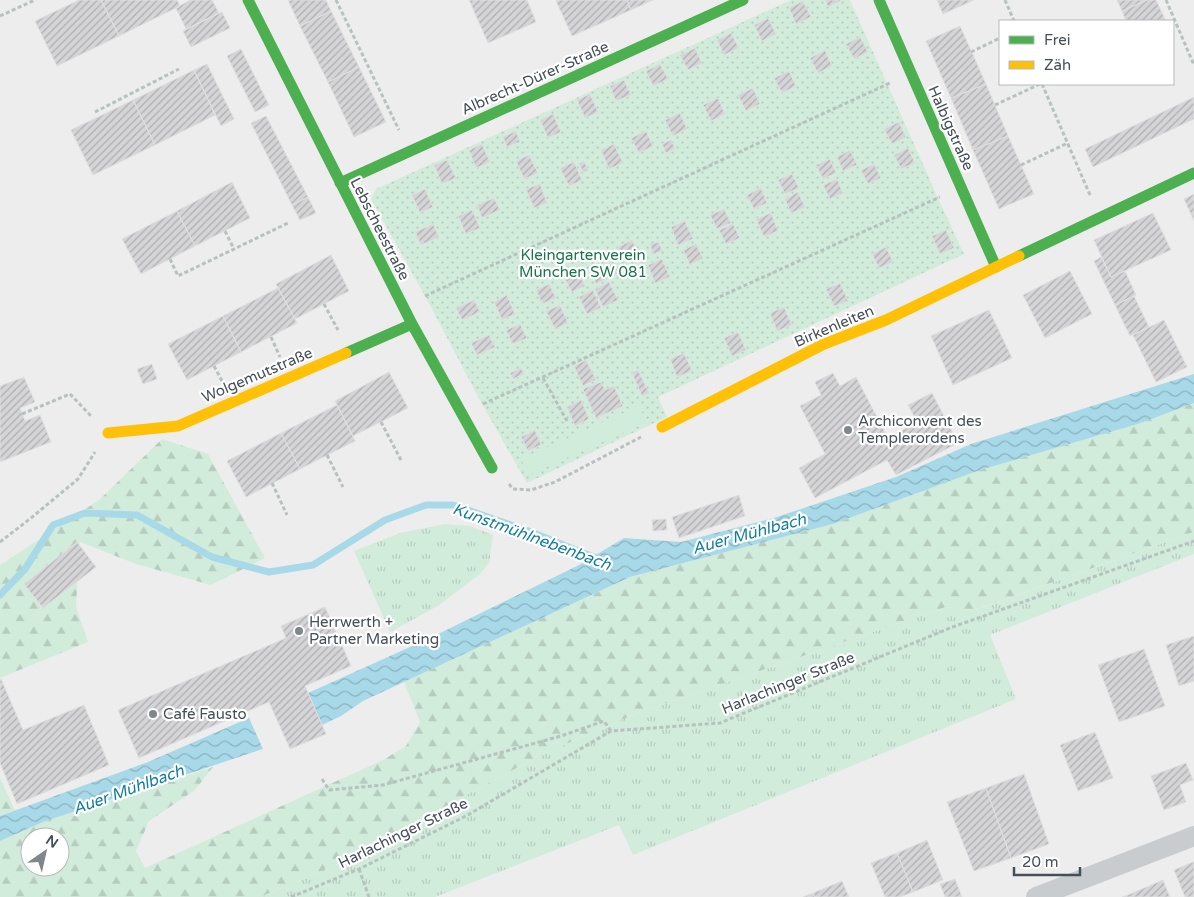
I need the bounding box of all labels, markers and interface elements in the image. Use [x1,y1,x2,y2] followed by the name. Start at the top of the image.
[999,20,1174,85] legend
[1044,31,1070,49] text: Frei
[459,37,611,119] street label: Albrecht-Dürer-Straße
[1044,56,1071,74] text: Zäh
[924,83,978,173] street label: Halbigstraße
[346,175,414,283] street label: Lebscheestraße
[519,246,647,281] park label: Kleingartenverein München SW 081
[792,301,876,351] street label: Birkenleiten
[199,344,315,406] street label: Wolgemutstraße
[858,412,982,447] place label: Archiconvent des Templerordens
[842,424,854,436] marker: Archiconvent des Templerordens
[450,499,615,575] water label: Kunstmühlnebenbach
[690,509,810,559] water label: Auer Mühlbach
[309,613,439,648] place label: Herrwerth + Partner Marketing
[293,625,305,637] marker: Herrwerth + Partner Marketing
[719,648,857,718] street label: Harlachinger Straße
[163,705,247,723] place label: Café Fausto
[147,708,159,720] marker: Café Fausto
[70,760,188,819] water label: Auer Mühlbach
[335,794,471,872] street label: Harlachinger Straße
[20,827,70,877] north arrow
[43,831,61,852] text: N
[1014,844,1080,876] scale bar
[1022,853,1059,871] text: 20 m

